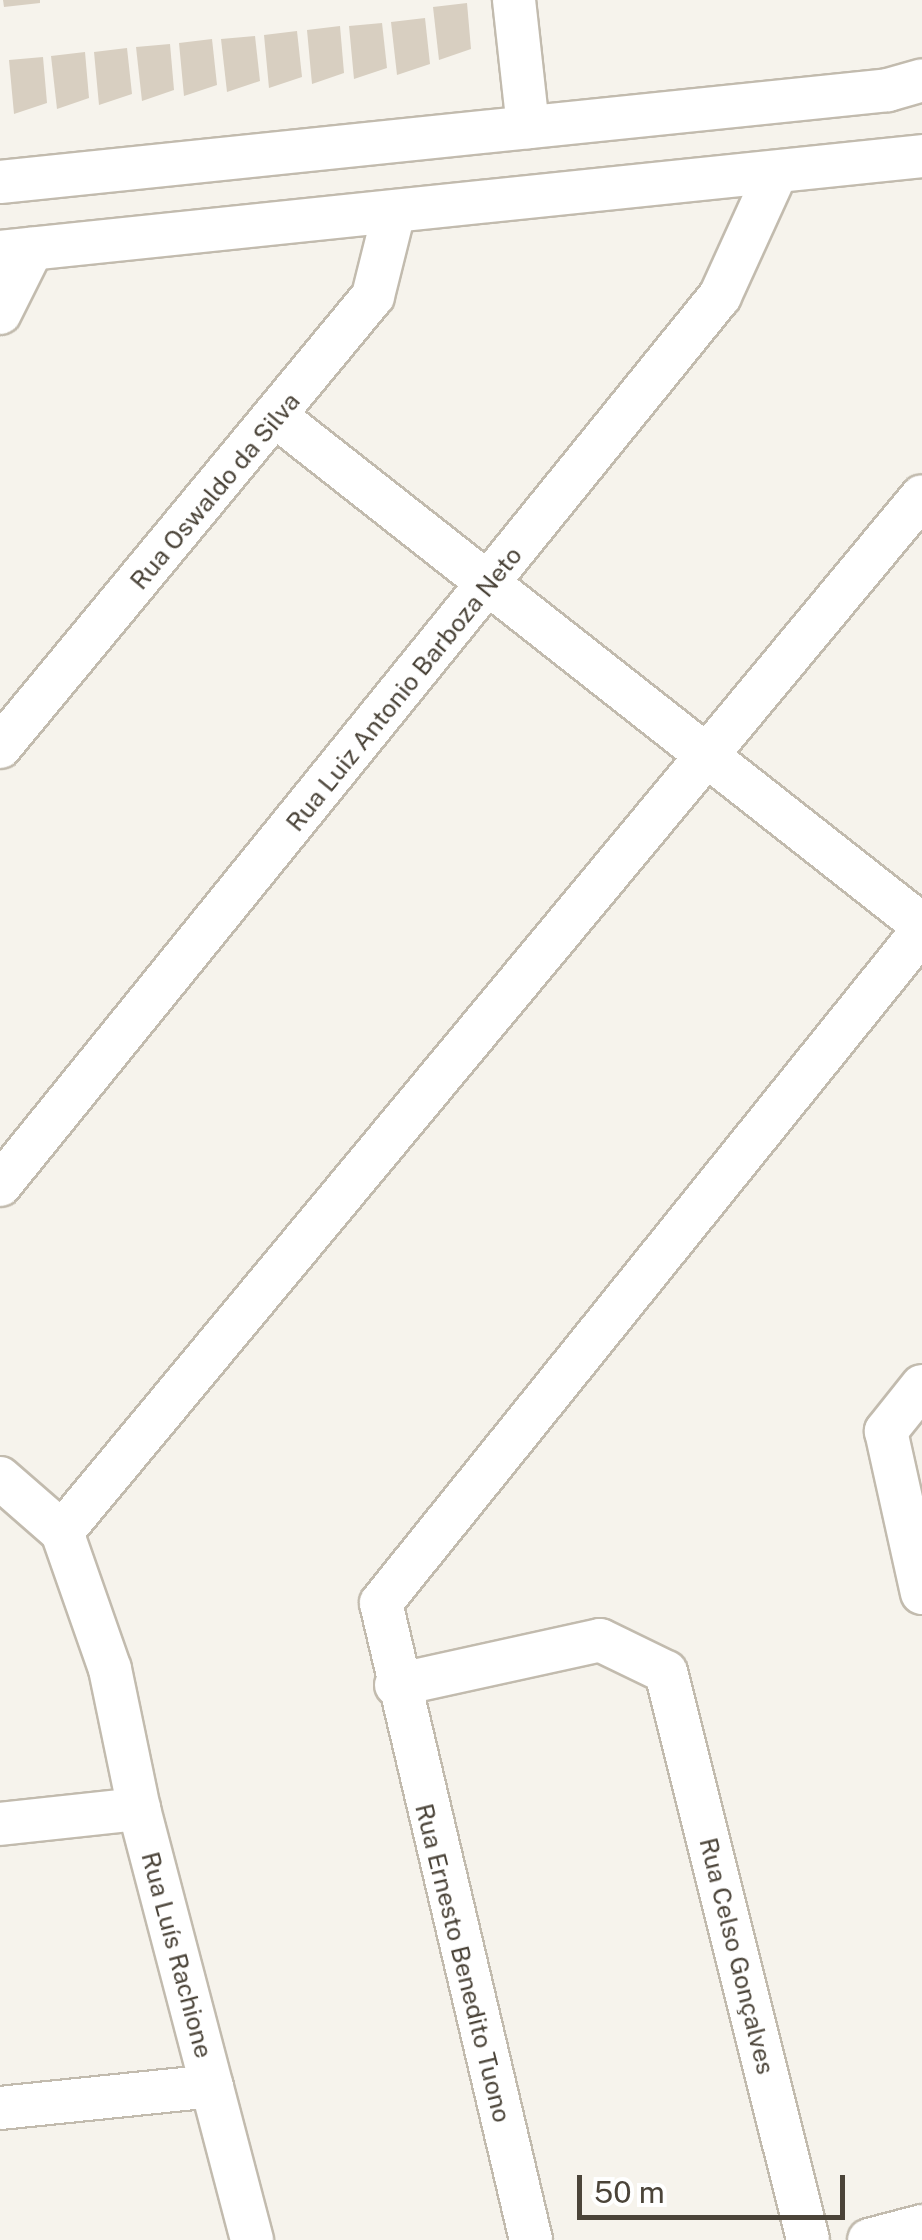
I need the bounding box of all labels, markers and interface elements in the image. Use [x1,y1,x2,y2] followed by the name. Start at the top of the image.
[124,386,306,596] street label: Rua Oswaldo da Silva
[280,541,528,837] street label: Rua Luiz Antonio Barboza Neto
[409,1800,517,2126] street label: Rua Ernesto Benedito Tuono
[693,1835,781,2077] street label: Rua Celso Gonçalves
[135,1849,219,2061] street label: Rua Luís Rachione
[582,2155,850,2217] scale bar
[594,2174,665,2210] text: 50 m

